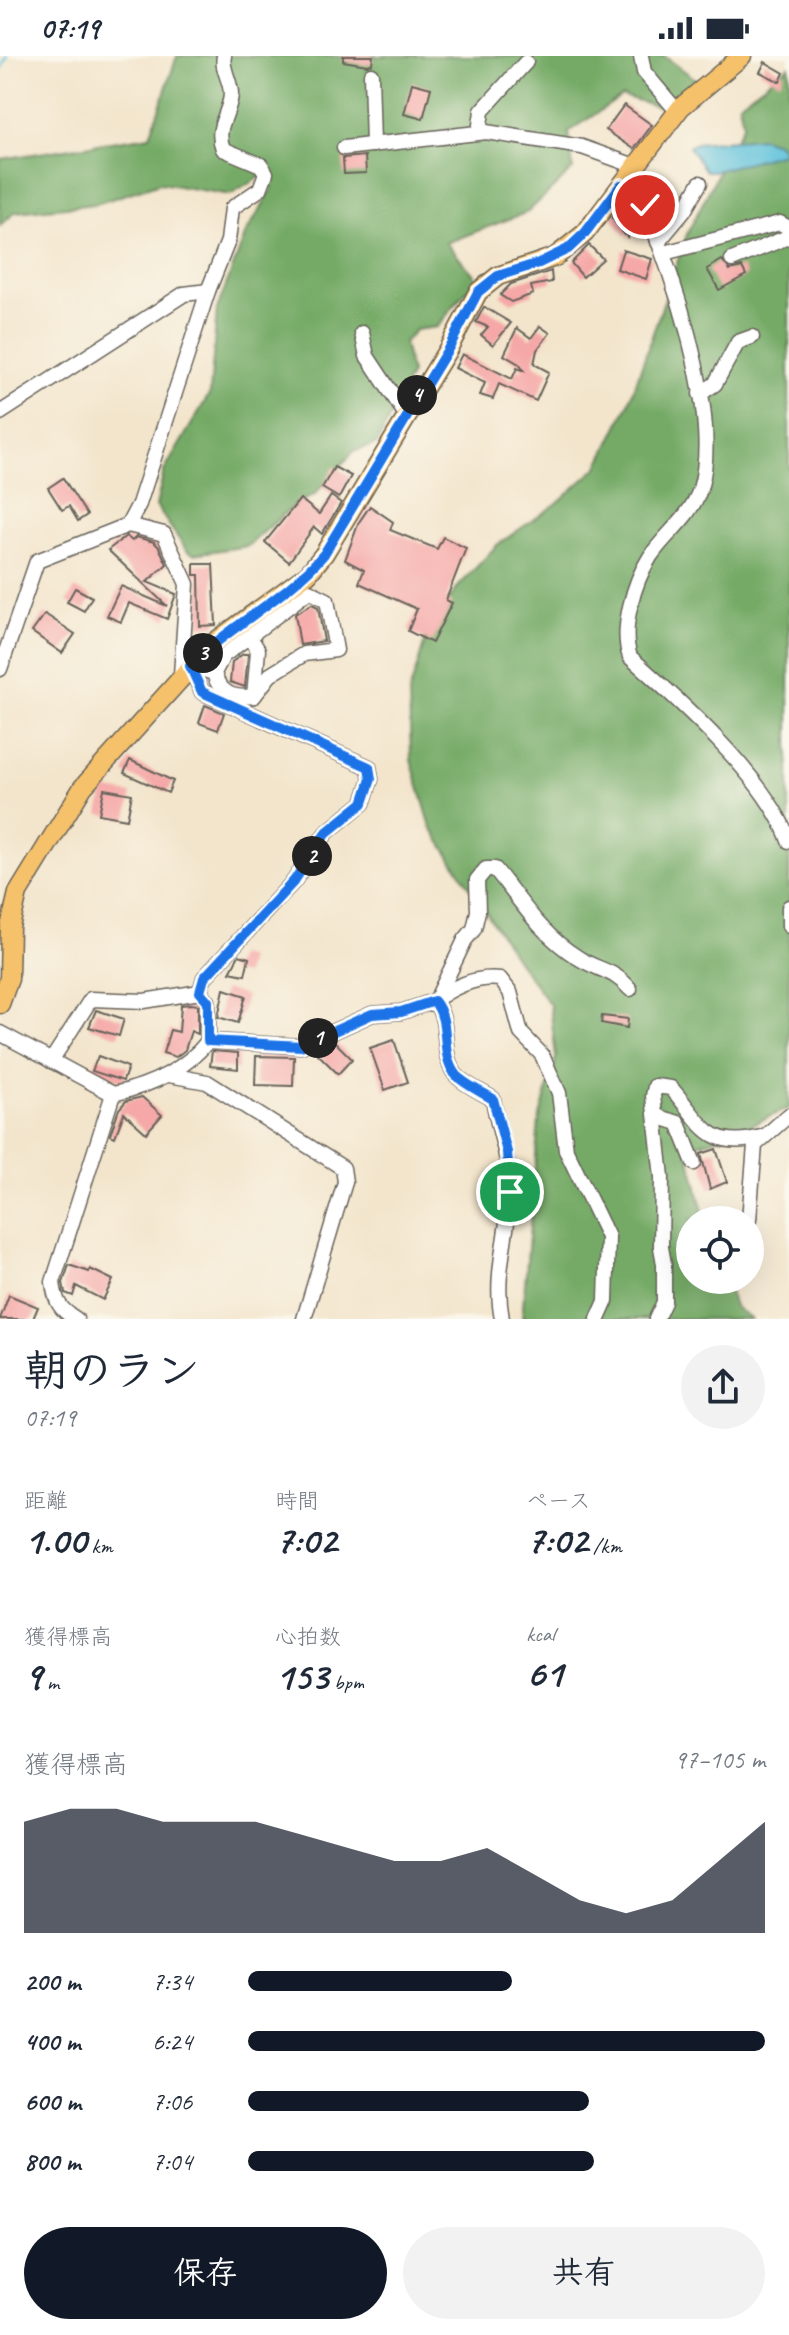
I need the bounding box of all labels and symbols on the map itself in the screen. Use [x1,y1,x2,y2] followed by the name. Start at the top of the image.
[611,171,679,239] pin
[397,375,437,415] pin: 4
[183,633,223,673] pin: 3
[292,836,332,876] pin: 2
[298,1018,338,1058] pin: 1
[476,1158,544,1226] pin

